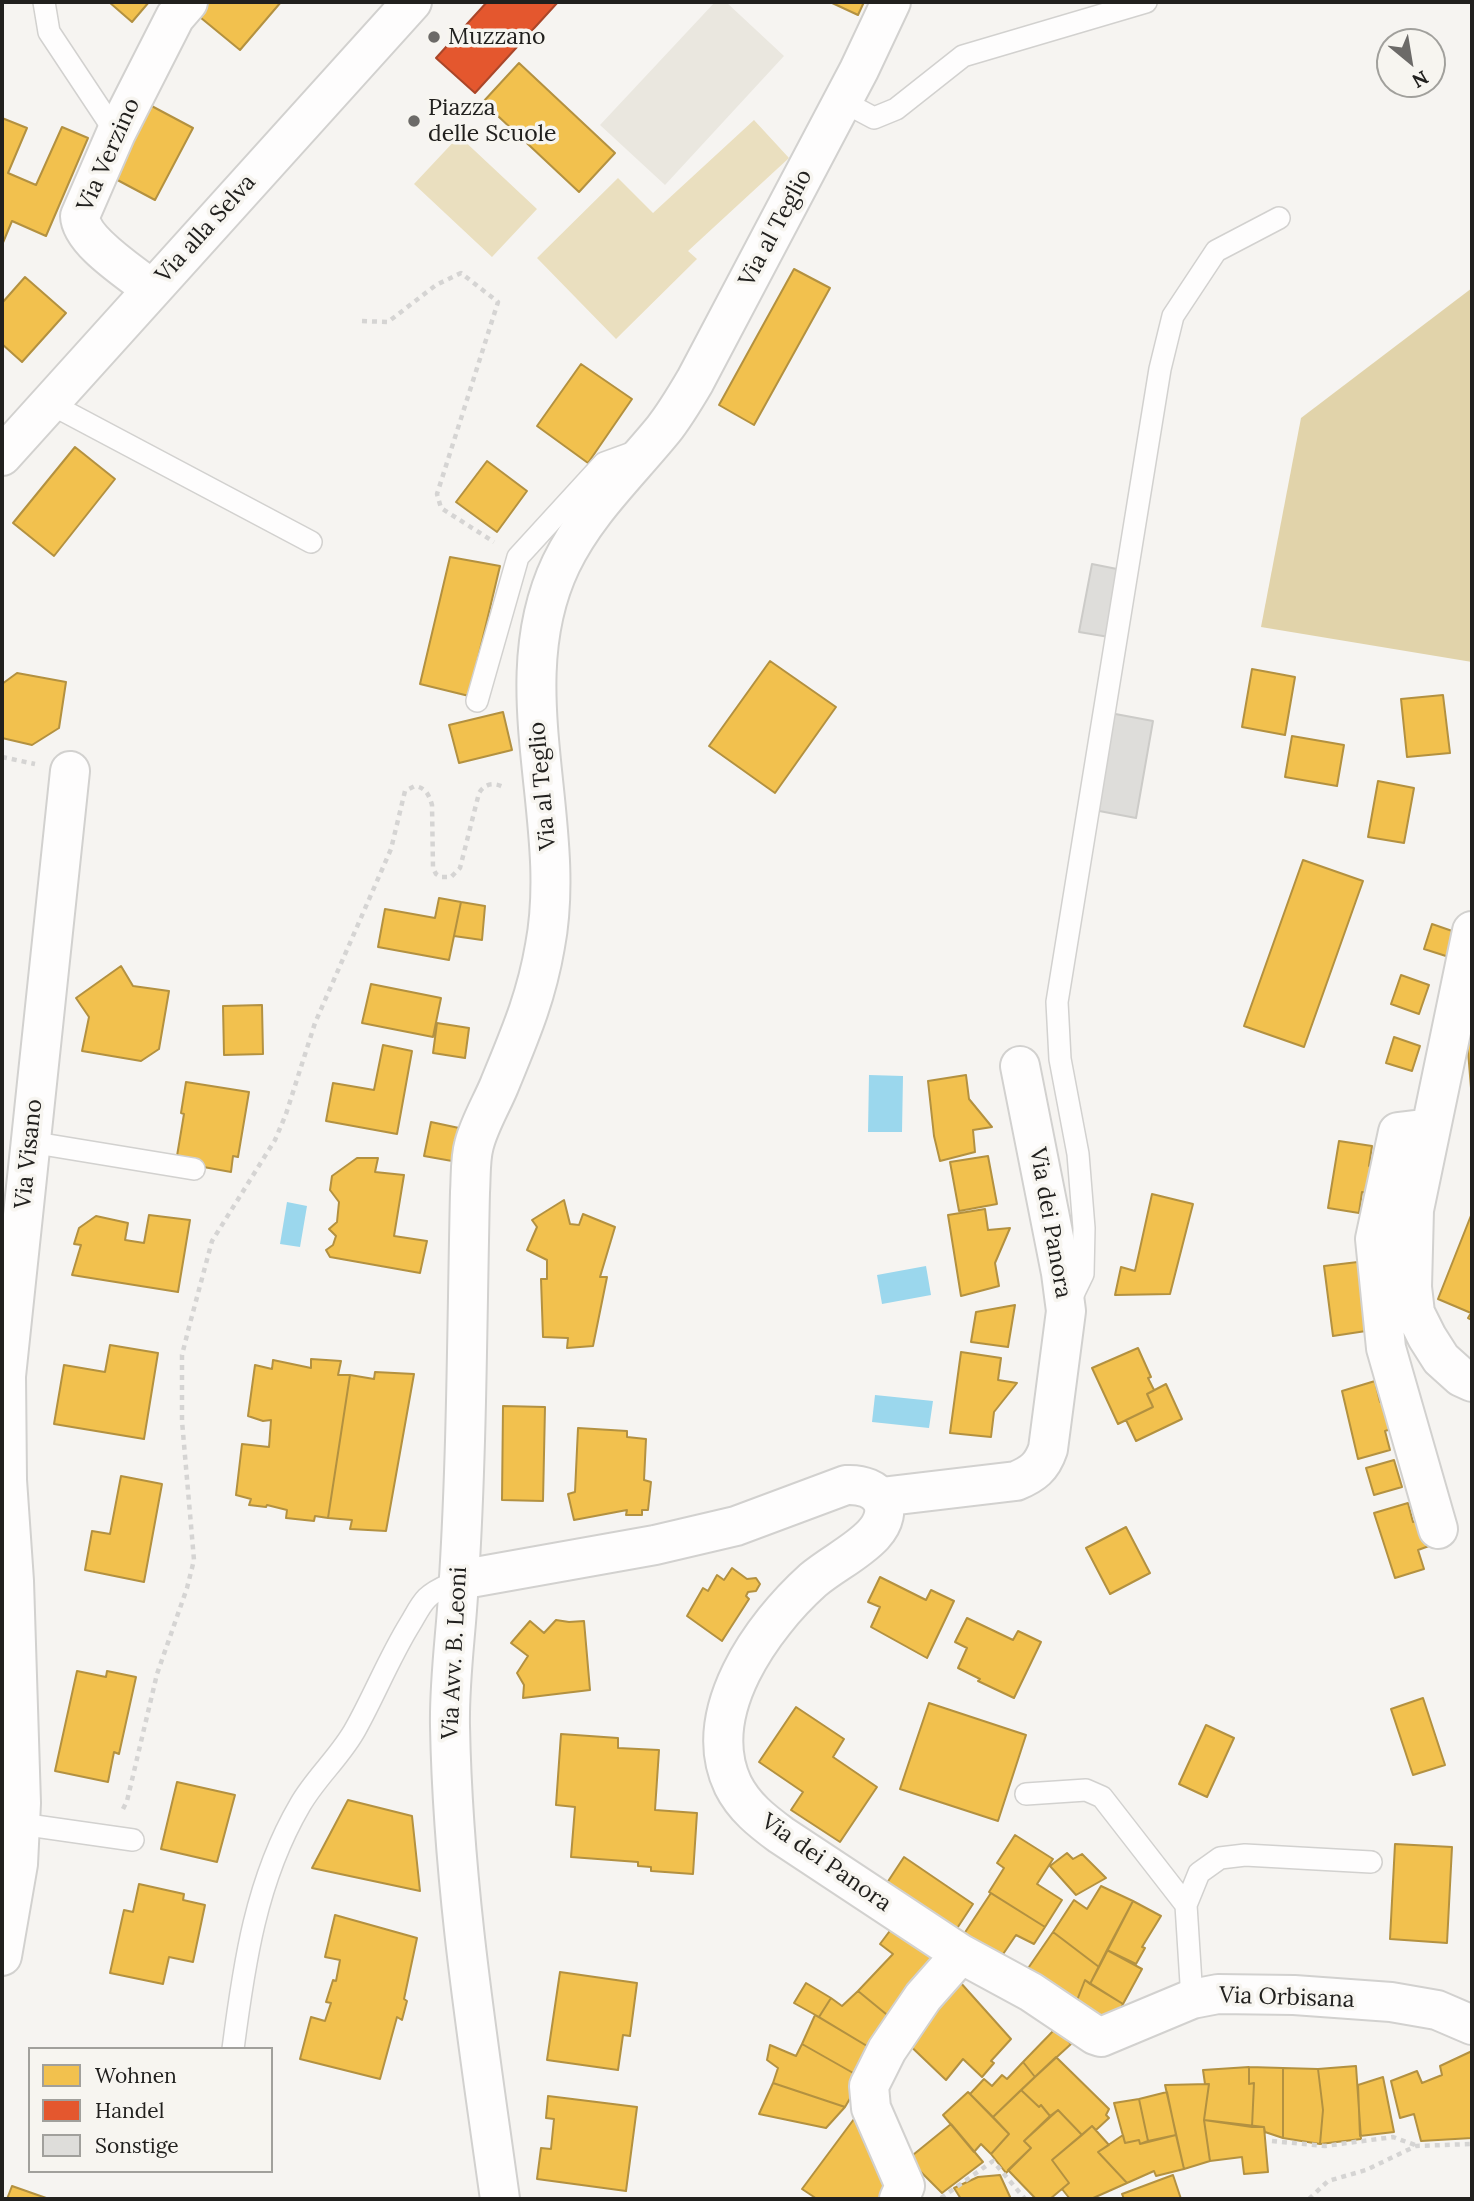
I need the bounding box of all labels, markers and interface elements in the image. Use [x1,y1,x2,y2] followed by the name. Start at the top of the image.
[448,23,546,51] place label: Muzzano
[1376,28,1446,98] north arrow
[426,29,442,45] marker: Muzzano
[1408,65,1433,94] text: N
[72,94,146,216] street label: Via Verzino
[428,94,556,148] place label: Piazza delle Scuole
[406,113,422,129] marker: Piazza delle Scuole
[734,165,818,291] street label: Via al Teglio
[150,169,262,289] street label: Via alla Selva
[524,721,562,851] street label: Via al Teglio
[10,1098,48,1210] street label: Via Visano
[1023,1146,1077,1300] street label: Via dei Panora
[437,1566,473,1740] street label: Via Avv. B. Leoni
[756,1808,896,1918] street label: Via dei Panora
[1219,1982,1355,2014] street label: Via Orbisana
[28,2047,273,2173] legend
[95,2062,177,2089] text: Wohnen
[95,2097,164,2124] text: Handel
[95,2132,179,2159] text: Sonstige

